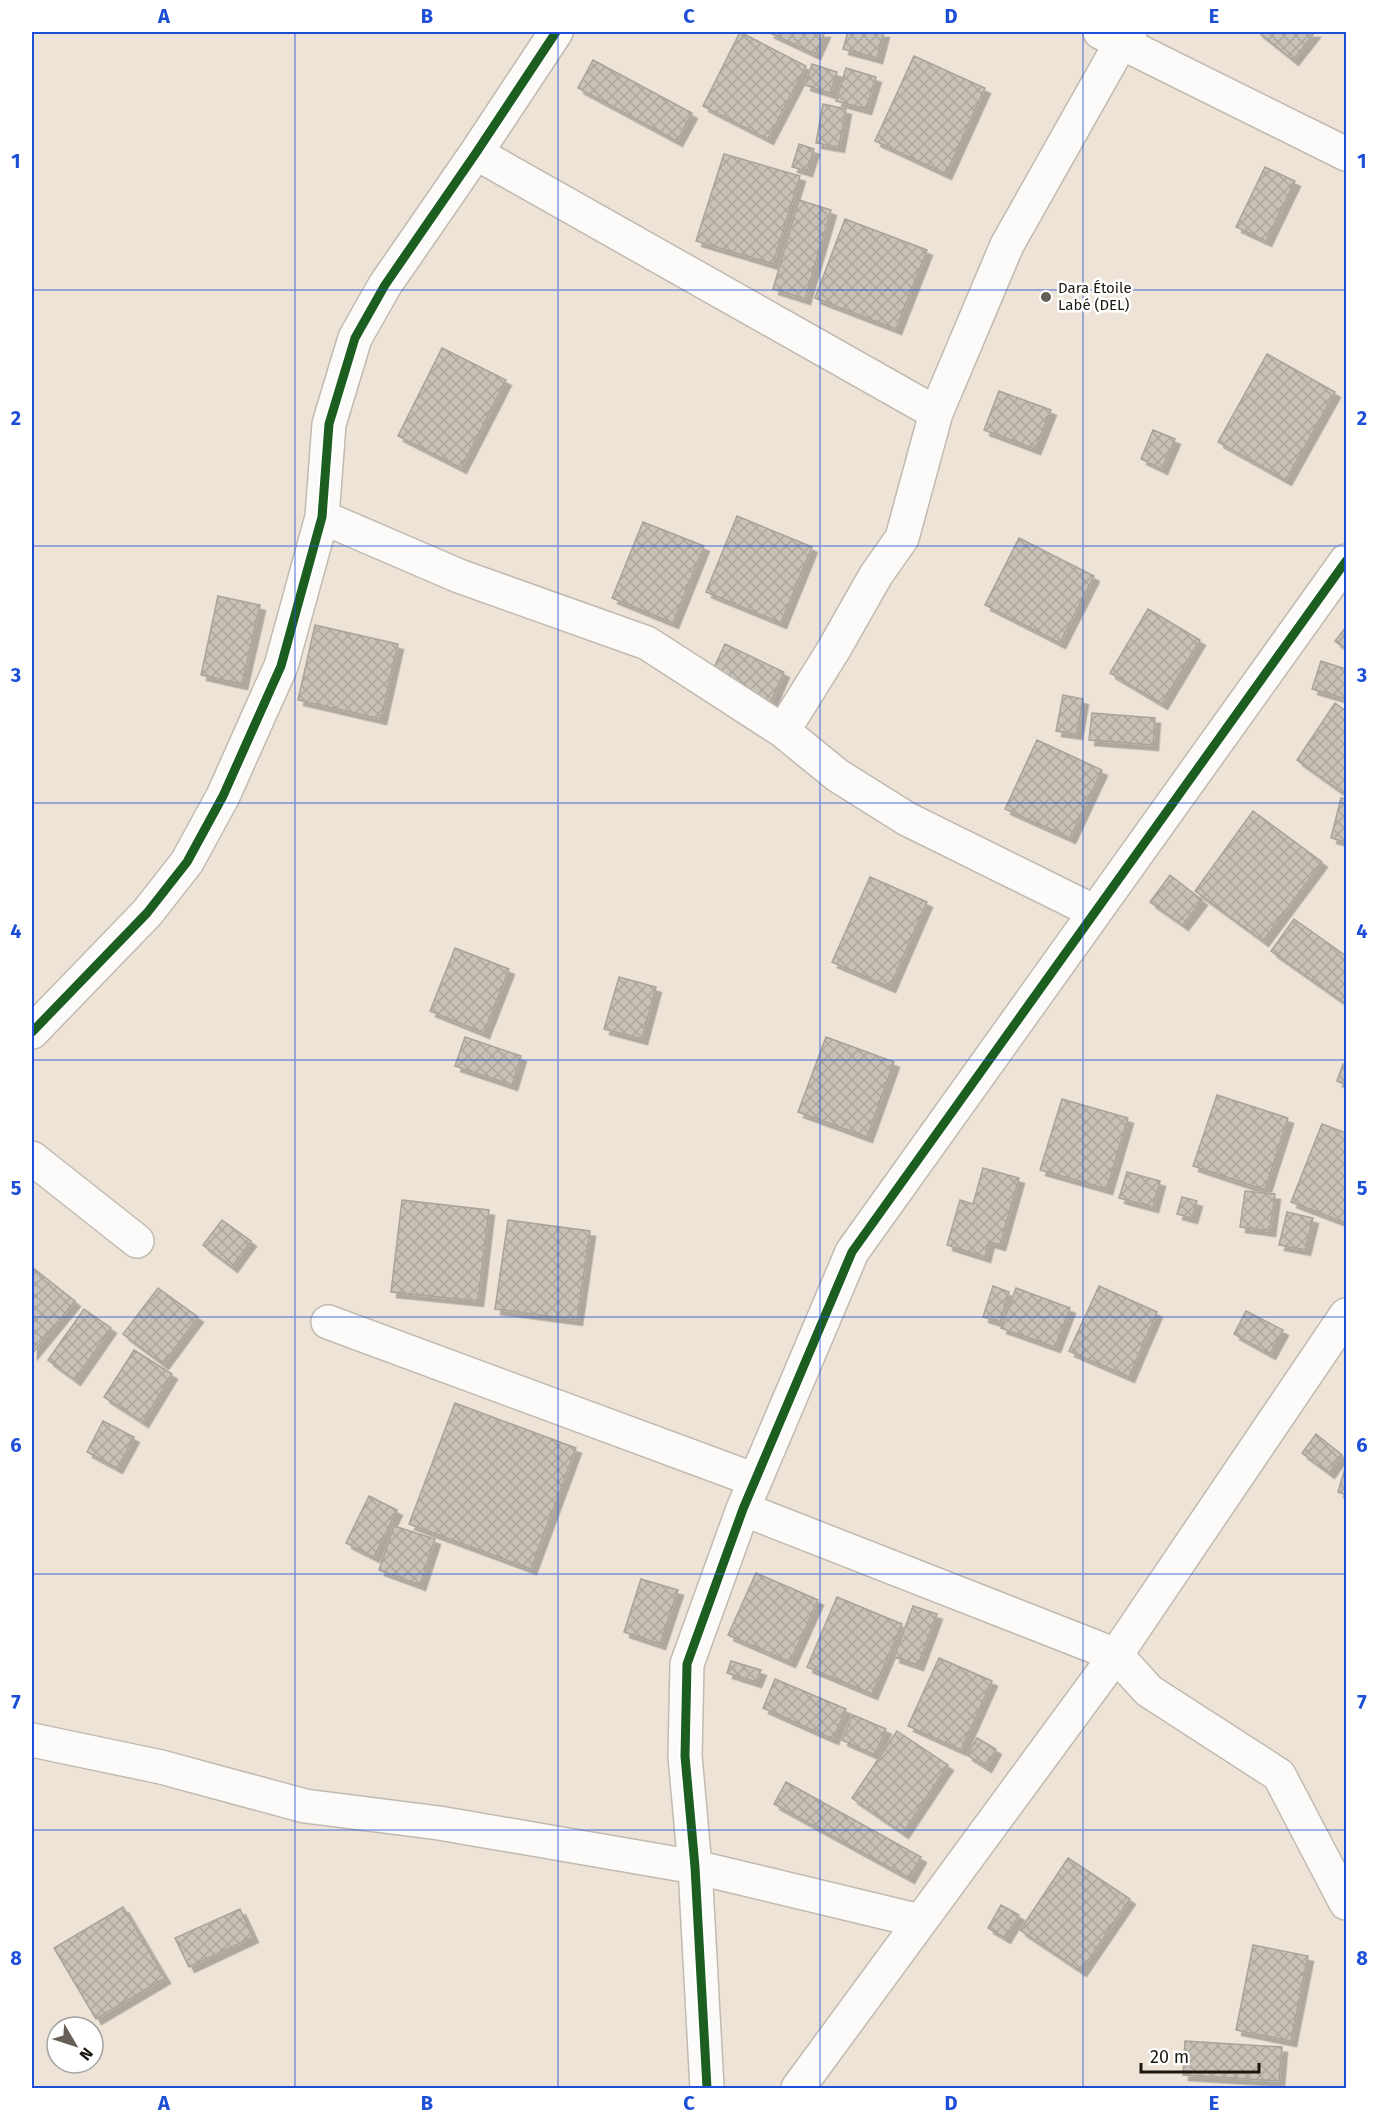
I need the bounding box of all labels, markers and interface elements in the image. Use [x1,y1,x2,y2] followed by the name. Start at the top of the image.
[157,4,171,28] text: A
[421,4,433,28] text: B
[683,4,695,28] text: C
[944,4,958,28] text: D
[1209,4,1219,28] text: E
[11,149,21,173] text: 1
[1357,149,1367,173] text: 1
[1058,279,1132,314] place label: Dara Étoile Labé (DEL)
[1039,290,1053,304] marker: Dara Étoile Labé (DEL)
[11,406,21,430] text: 2
[1357,406,1367,430] text: 2
[10,663,21,687] text: 3
[1356,663,1367,687] text: 3
[10,919,22,943] text: 4
[1356,919,1368,943] text: 4
[11,1176,22,1200] text: 5
[1357,1176,1368,1200] text: 5
[10,1433,22,1457] text: 6
[1356,1433,1368,1457] text: 6
[11,1690,21,1714] text: 7
[1357,1690,1367,1714] text: 7
[10,1946,22,1970] text: 8
[1356,1946,1368,1970] text: 8
[45,2015,105,2075] north arrow
[1141,2036,1260,2074] scale bar
[76,2044,97,2064] text: N
[1150,2046,1189,2068] text: 20 m
[157,2091,171,2115] text: A
[421,2091,433,2115] text: B
[683,2091,695,2115] text: C
[944,2091,958,2115] text: D
[1209,2091,1219,2115] text: E

